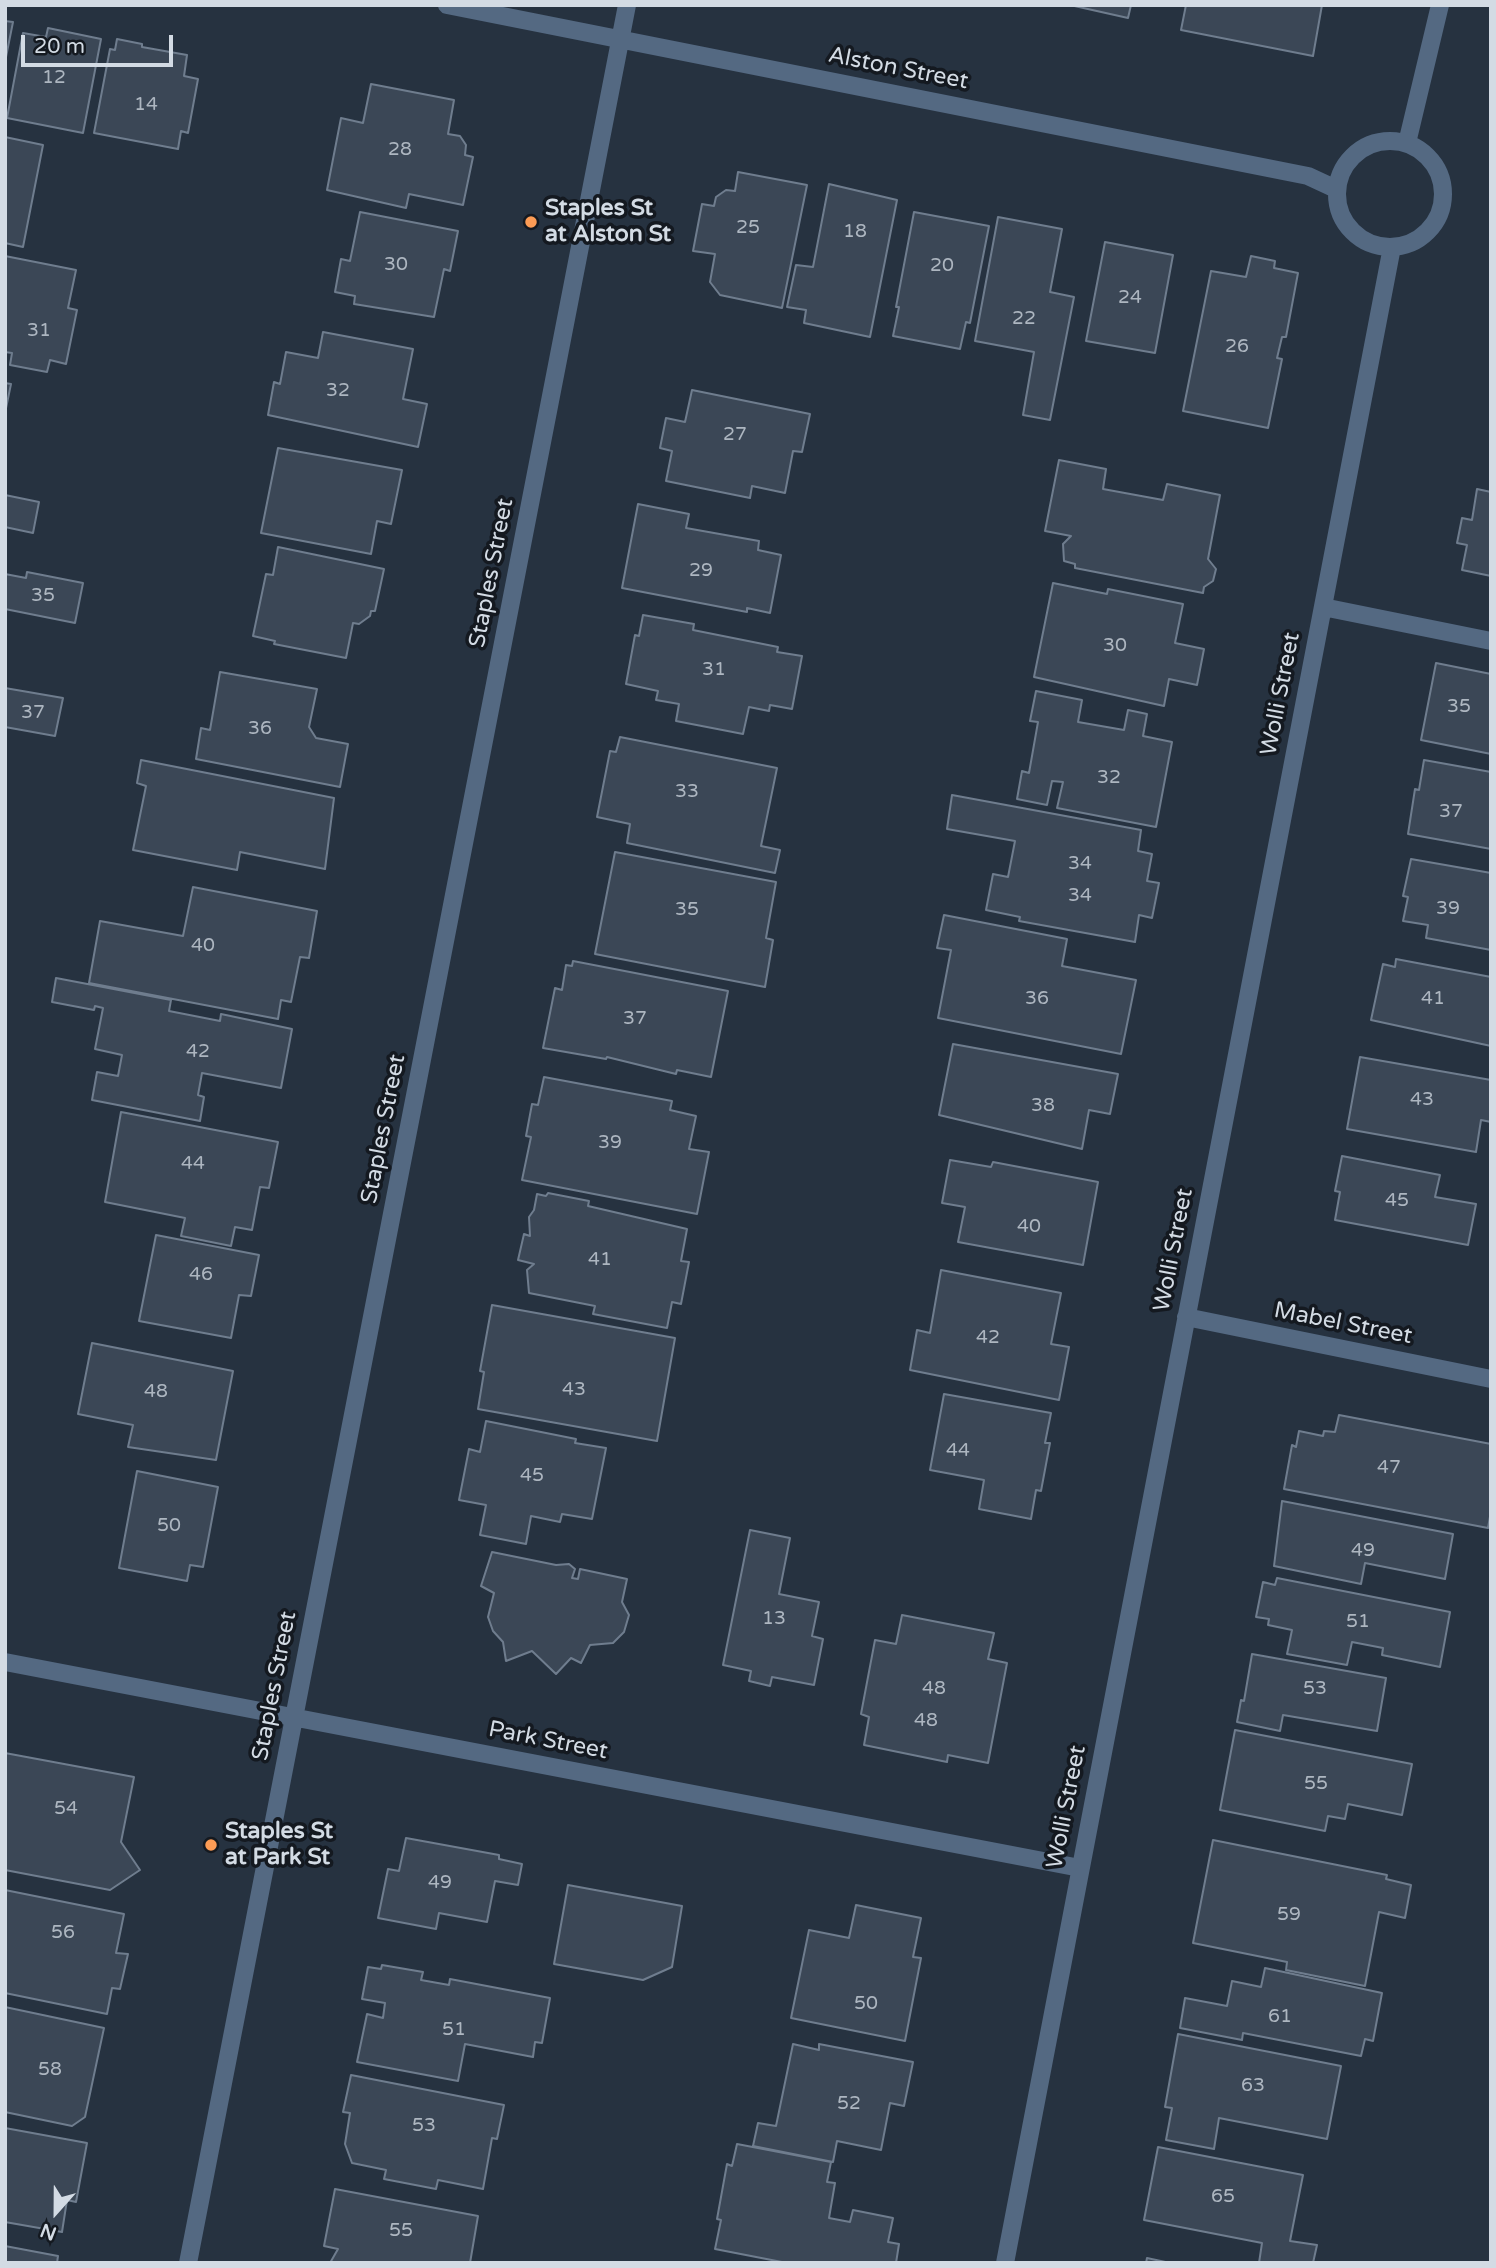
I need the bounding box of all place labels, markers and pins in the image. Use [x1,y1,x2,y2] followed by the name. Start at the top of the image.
[545,195,671,249] place label: Staples St at Alston St
[523,214,539,230] marker: Staples St at Alston St
[225,1818,333,1872] place label: Staples St at Park St
[203,1837,219,1853] marker: Staples St at Park St

